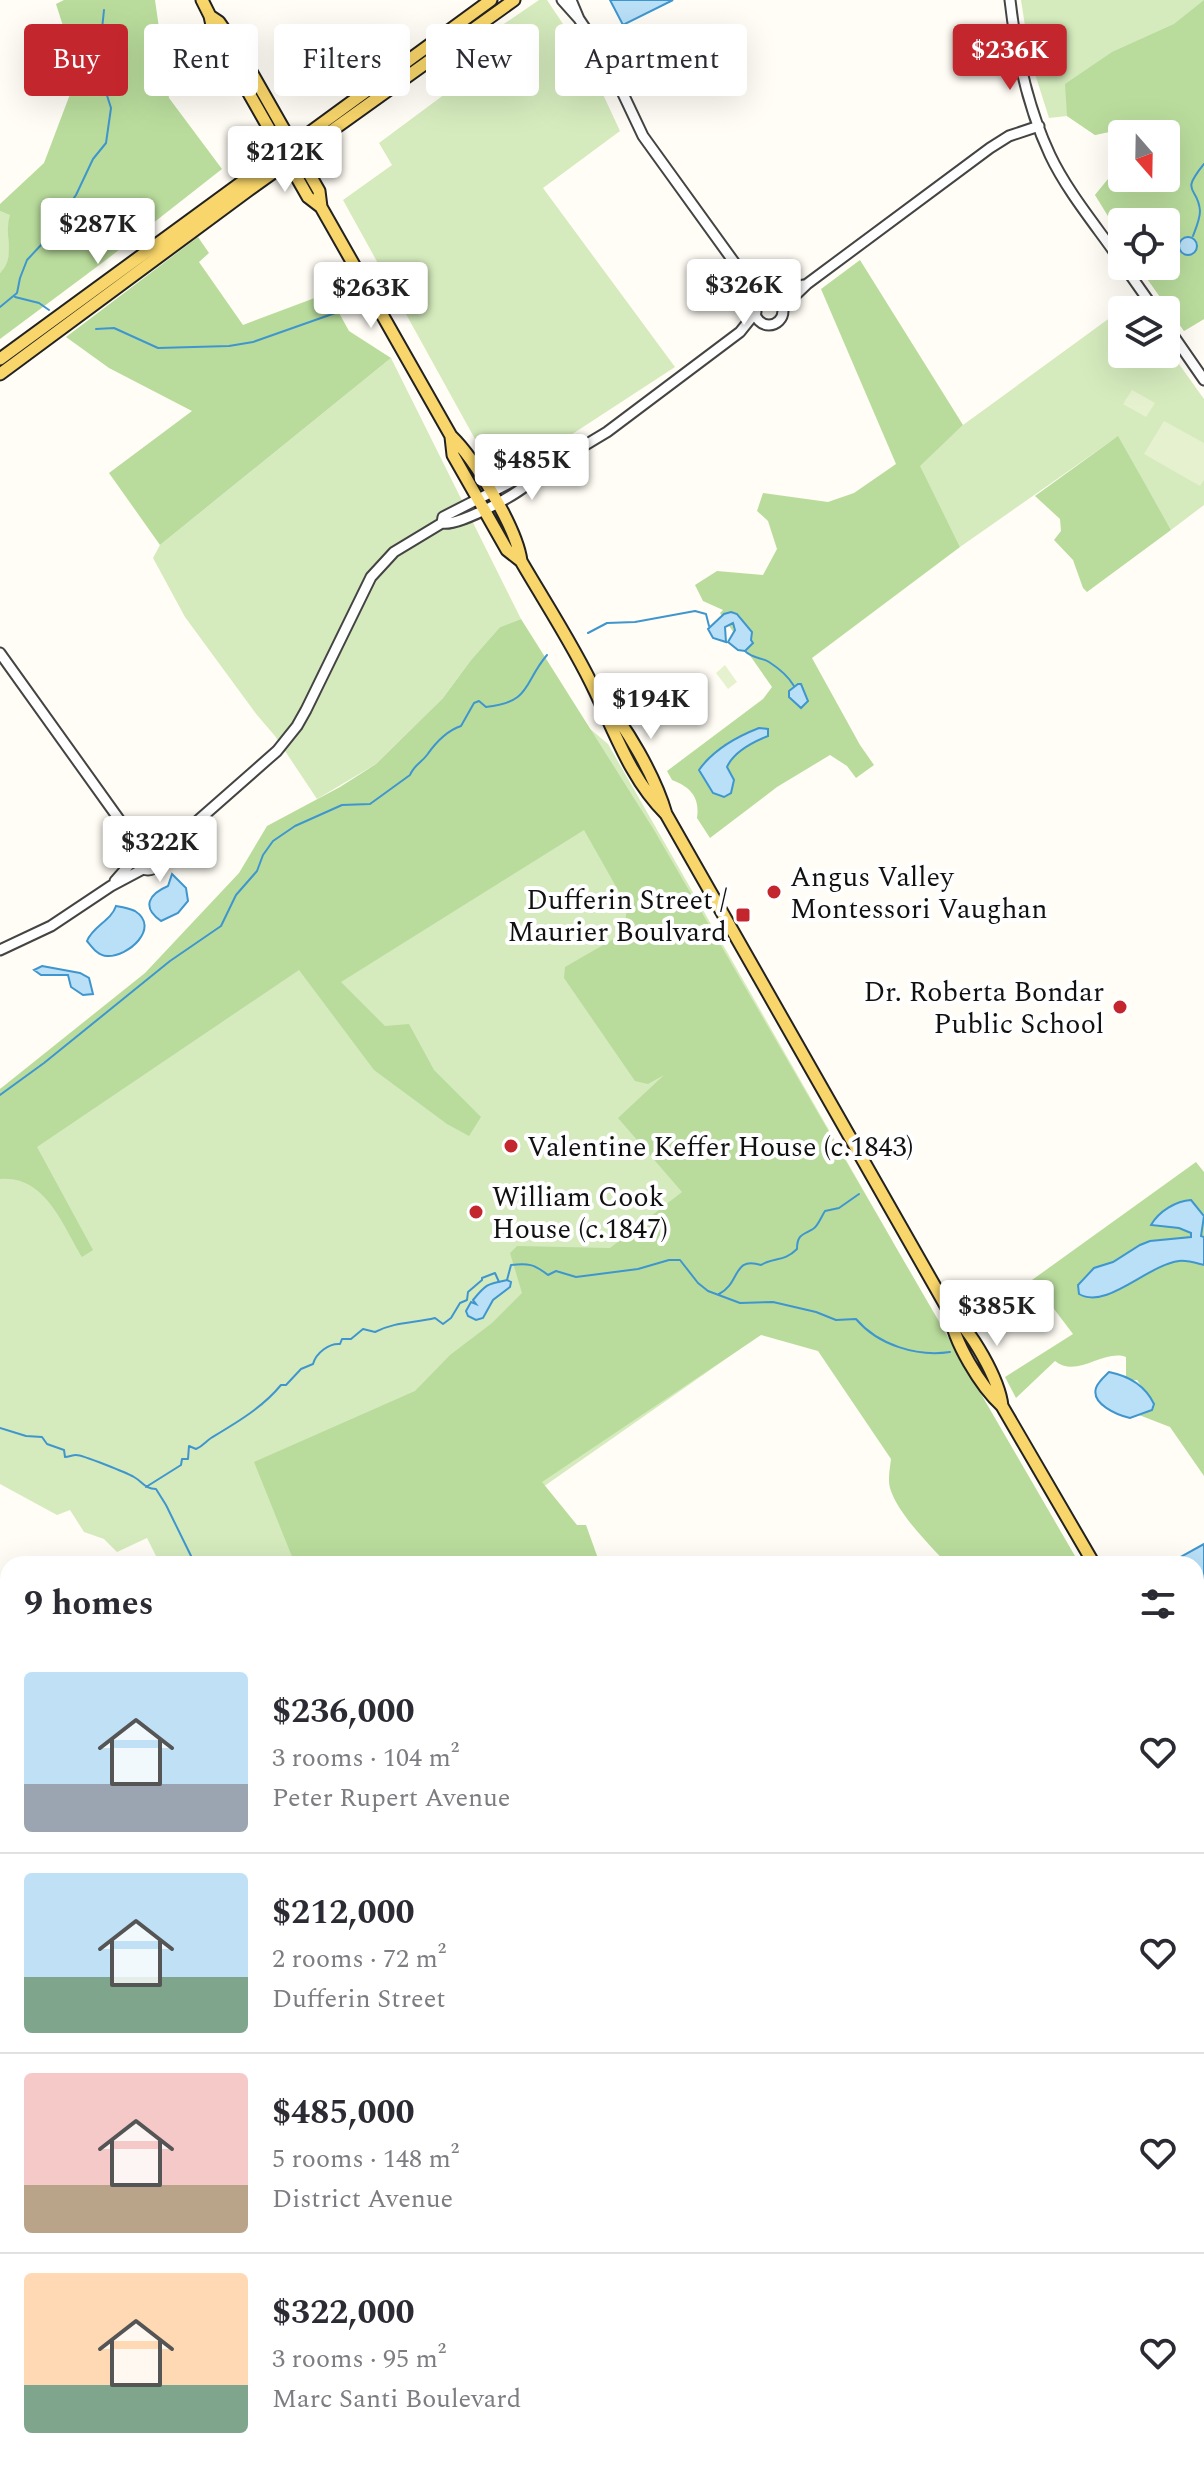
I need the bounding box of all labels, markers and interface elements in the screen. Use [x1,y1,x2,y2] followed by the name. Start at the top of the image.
[24,24,128,96] chip: Buy
[144,24,258,96] chip: Rent
[274,24,410,96] chip: Filters
[426,24,539,96] chip: New
[555,24,747,96] chip: Apartment
[954,24,1066,92] pin: $236K
[971,30,1049,70] text: $236K
[1108,120,1180,192] north arrow
[1108,120,1180,368] map controls
[229,126,341,194] pin: $212K
[246,132,324,172] text: $212K
[42,198,154,266] pin: $287K
[59,204,137,244] text: $287K
[1108,208,1180,280] button: locate
[688,259,800,327] pin: $326K
[315,262,427,330] pin: $263K
[705,265,783,305] text: $326K
[332,268,410,308] text: $263K
[1108,296,1180,368] button: layers
[476,434,588,502] pin: $485K
[493,440,571,480] text: $485K
[595,673,707,741] pin: $194K
[612,679,690,719] text: $194K
[104,816,216,884] pin: $322K
[121,822,199,862] text: $322K
[790,856,1048,931] place label: Angus Valley Montessori Vaughan
[508,879,727,954] place label: Dufferin Street / Maurier Boulvard
[765,883,783,901] marker: Angus Valley Montessori Vaughan
[734,906,752,924] marker: Dufferin Street / Maurier Boulvard
[863,971,1104,1046] place label: Dr. Roberta Bondar Public School
[1111,998,1129,1016] marker: Dr. Roberta Bondar Public School
[527,1126,913,1169] place label: Valentine Keffer House (c.1843)
[502,1137,520,1155] marker: Valentine Keffer House (c.1843)
[492,1176,668,1251] place label: William Cook House (c.1847)
[467,1203,485,1221] marker: William Cook House (c.1847)
[941,1280,1053,1348] pin: $385K
[958,1286,1036,1326] text: $385K
[24,1578,154,1630] text: 9 homes
[1136,1582,1180,1626] icon: filters
[272,1686,415,1738] text: $236,000
[88,1704,184,1800] icon: home
[1136,1730,1180,1774] icon: heart
[272,1738,459,1778] text: 3 rooms · 104 m²
[272,1778,510,1818] text: Peter Rupert Avenue
[272,1887,415,1939] text: $212,000
[88,1905,184,2001] icon: home
[1136,1931,1180,1975] icon: heart
[272,1939,446,1979] text: 2 rooms · 72 m²
[272,1979,445,2019] text: Dufferin Street
[272,2087,415,2139] text: $485,000
[88,2105,184,2201] icon: home
[1136,2131,1180,2175] icon: heart
[272,2139,459,2179] text: 5 rooms · 148 m²
[272,2179,453,2219] text: District Avenue
[272,2287,415,2339] text: $322,000
[88,2305,184,2401] icon: home
[1136,2331,1180,2375] icon: heart
[272,2339,446,2379] text: 3 rooms · 95 m²
[272,2379,521,2419] text: Marc Santi Boulevard

